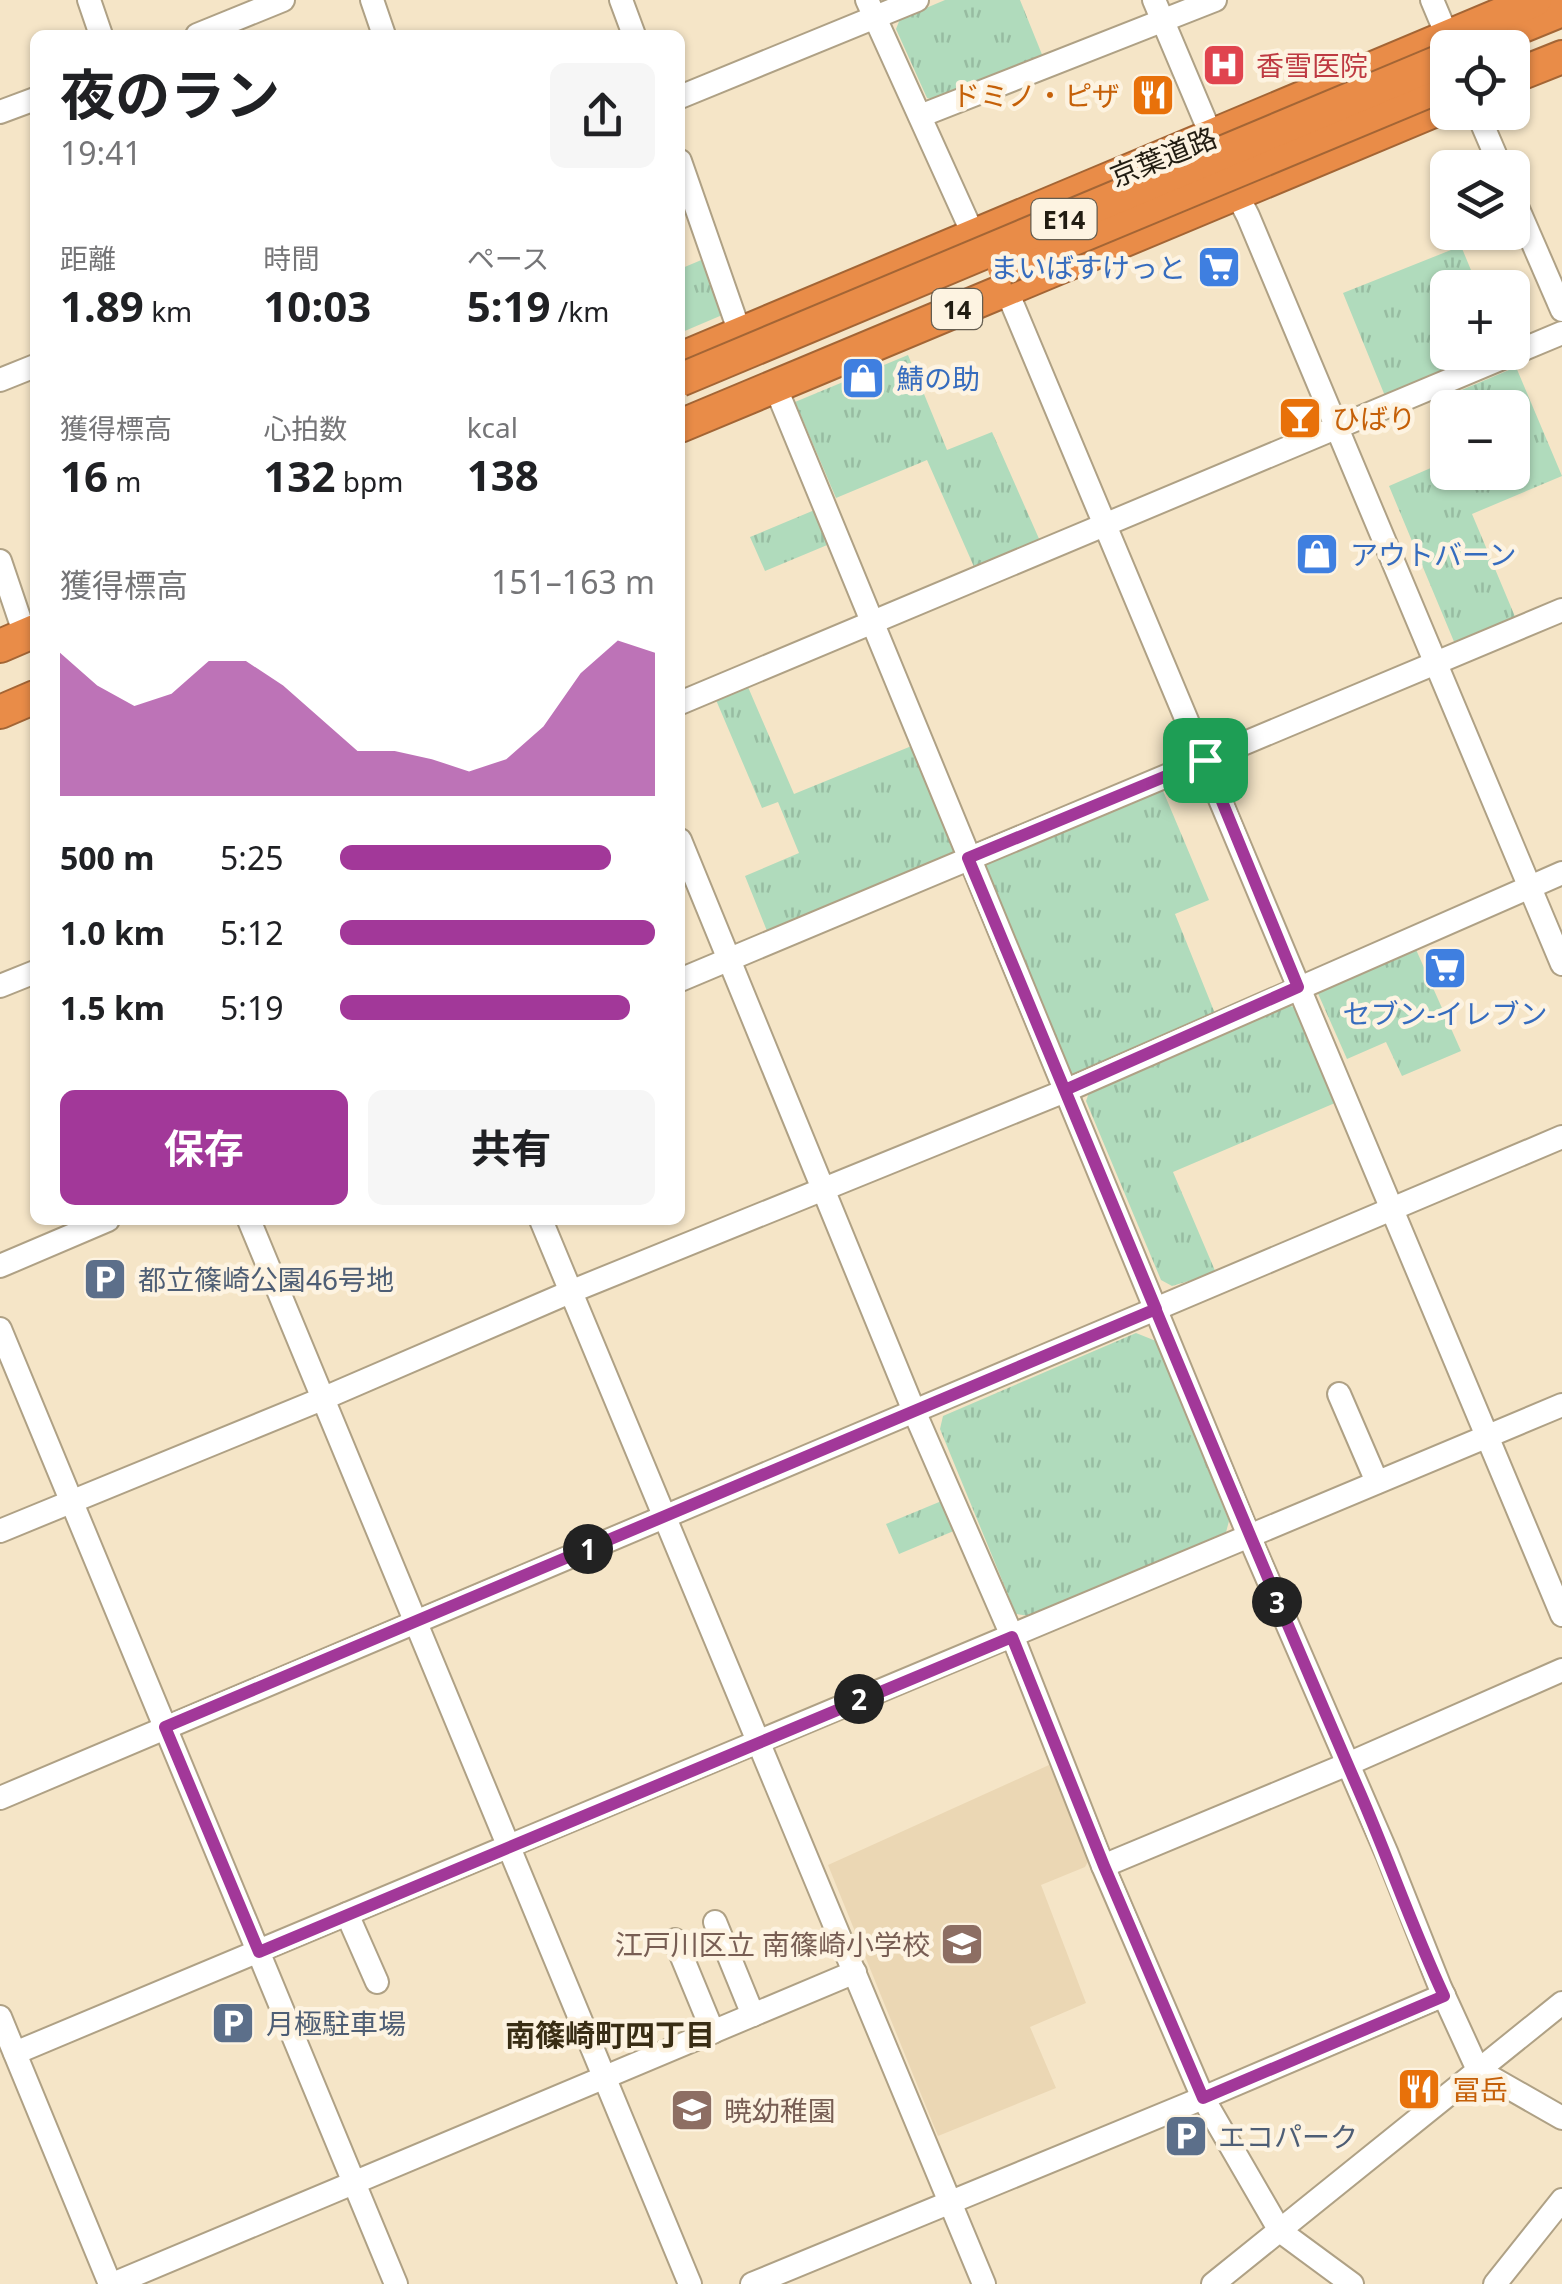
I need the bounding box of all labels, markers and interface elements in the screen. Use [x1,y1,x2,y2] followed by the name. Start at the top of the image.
[1430,30,1530,490] map controls
[1430,30,1530,130] button: locate
[1201,42,1247,88] hospital icon: 香雪医院
[1256,46,1368,84] place label: 香雪医院
[60,56,280,131] text: 夜のラン
[550,63,655,168] button: share
[1130,72,1176,118] restaurant icon: ドミノ・ピザ
[952,76,1120,114] place label: ドミノ・ピザ
[1104,117,1222,195] street label: 京葉道路
[60,131,142,174] text: 19:41
[1430,150,1530,250] button: layers
[1032,199,1096,239] road number: E14
[60,239,116,277] text: 距離
[263,239,319,277] text: 時間
[467,239,549,277] text: ペース
[1196,244,1242,290] supermarket icon: まいばすけっと
[990,248,1186,286] place label: まいばすけっと
[1430,270,1530,370] button: +
[60,277,144,334] text: 1.89
[263,277,371,334] text: 10:03
[467,277,551,334] text: 5:19
[932,289,982,329] road number: 14
[144,292,192,330] text: km
[551,292,609,330] text: /km
[840,355,886,401] shop icon: 鯖の助
[896,359,980,397] place label: 鯖の助
[1430,390,1530,490] button: −
[1277,395,1323,441] bar icon: ひばり
[1332,399,1416,437] place label: ひばり
[467,408,518,446] text: kcal
[60,409,172,447] text: 獲得標高
[263,409,347,447] text: 心拍数
[467,446,539,503] text: 138
[60,447,108,504] text: 16
[263,447,335,504] text: 132
[108,462,142,500] text: m
[335,462,403,500] text: bpm
[1294,531,1340,577] shop icon: アウトバーン
[1350,535,1517,573] place label: アウトバーン
[491,560,655,603] text: 151–163 m
[60,563,188,606] text: 獲得標高
[1163,718,1248,803] pin
[1178,733,1233,788] icon: arrive
[60,836,154,879] text: 500 m
[220,836,284,879] text: 5:25
[60,911,165,954] text: 1.0 km
[220,911,284,954] text: 5:12
[1422,945,1468,991] supermarket icon: セブン-イレブン
[60,986,165,1029] text: 1.5 km
[220,986,284,1029] text: 5:19
[1342,994,1548,1032] place label: セブン-イレブン
[60,1090,348,1205] button: 保存
[368,1090,655,1205] button: 共有
[82,1256,128,1302] parking icon: 都立篠崎公園46号地
[138,1260,394,1298] place label: 都立篠崎公園46号地
[563,1524,613,1574] pin: 1
[580,1530,596,1568] text: 1
[1252,1577,1302,1627] pin: 3
[1269,1583,1285,1621] text: 3
[834,1674,884,1724] pin: 2
[851,1680,867,1718] text: 2
[939,1921,985,1967] school or university icon: 江戸川区立 南篠崎小学校
[615,1925,930,1963] place label: 江戸川区立 南篠崎小学校
[210,2000,256,2046] parking icon: 月極駐車場
[266,2004,406,2042] place label: 月極駐車場
[505,2014,715,2055] district label: 南篠崎町四丁目
[1396,2066,1442,2112] restaurant icon: 冨岳
[1452,2070,1508,2108] place label: 冨岳
[669,2087,715,2133] school or university icon: 暁幼稚園
[724,2091,836,2129] place label: 暁幼稚園
[1163,2113,1209,2159] parking icon: エコパーク
[1218,2117,1358,2155] place label: エコパーク

